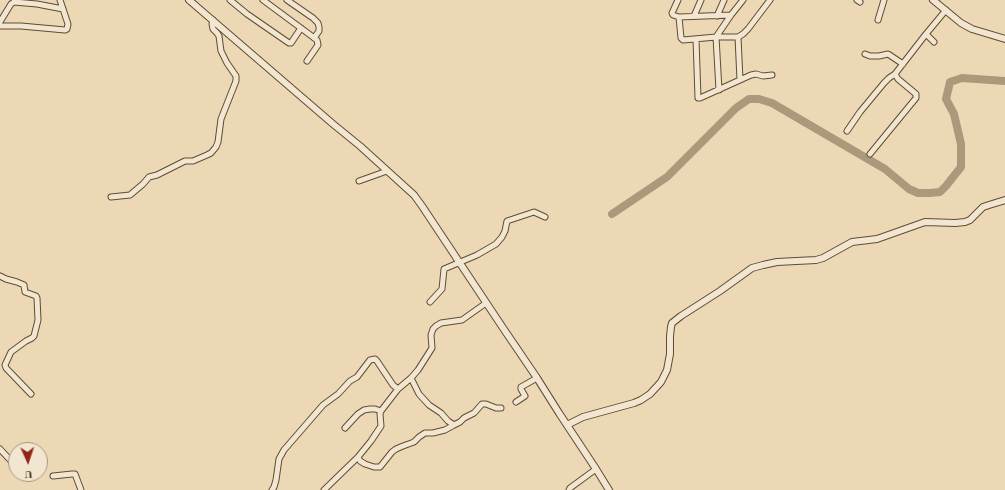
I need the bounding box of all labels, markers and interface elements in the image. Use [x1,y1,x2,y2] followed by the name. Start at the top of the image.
[8,442,48,482] north arrow
[24,468,33,479] text: U

